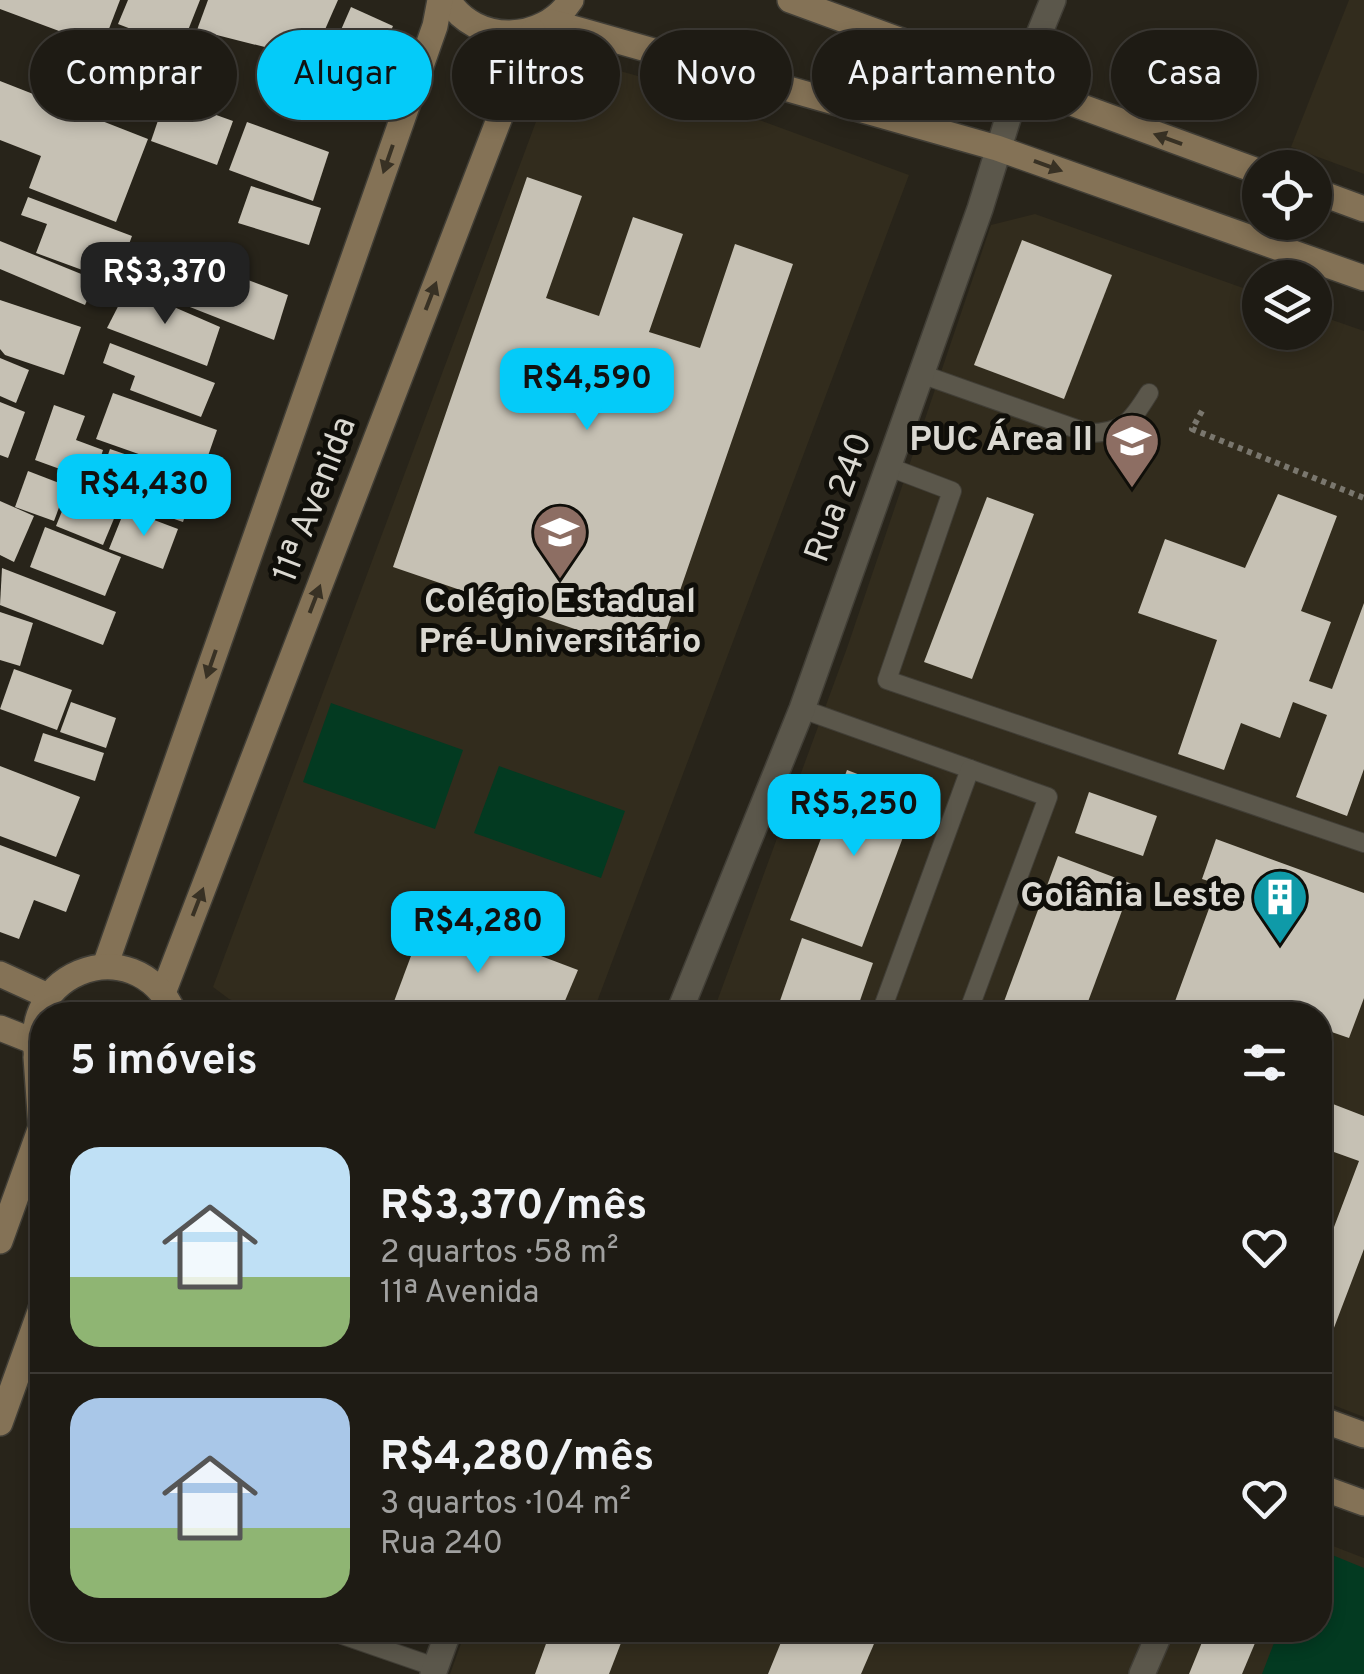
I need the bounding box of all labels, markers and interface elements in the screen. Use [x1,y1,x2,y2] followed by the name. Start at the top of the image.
[30,30,237,120] chip: Comprar
[257,30,432,120] chip: Alugar
[452,30,620,120] chip: Filtros
[640,30,792,120] chip: Novo
[812,30,1091,120] chip: Apartamento
[1111,30,1257,120] chip: Casa
[1153,131,1183,146] one-way arrow
[380,145,395,175] one-way arrow
[1242,150,1332,350] map controls
[1242,150,1332,240] button: locate
[1033,159,1063,174] one-way arrow
[73,242,257,327] pin: R$3,370
[103,254,227,294] text: R$3,370
[1242,260,1332,350] button: layers
[424,280,440,310] one-way arrow
[495,348,679,433] pin: R$4,590
[522,360,652,400] text: R$4,590
[264,411,368,589] street label: 11ª Avenida
[1102,411,1162,490] school or university icon: PUC Área II
[909,418,1093,463] place label: PUC Área II
[796,427,884,569] street label: Rua 240
[52,454,236,539] pin: R$4,430
[79,466,209,506] text: R$4,430
[530,502,590,581] school or university icon: Colégio Estadual Pré-Universitário
[418,581,702,665] place label: Colégio Estadual Pré-Universitário
[308,584,323,614] one-way arrow
[203,649,218,679] one-way arrow
[762,774,946,859] pin: R$5,250
[790,786,919,826] text: R$5,250
[1250,867,1310,946] building icon: Goiânia Leste
[1020,875,1241,919] place label: Goiânia Leste
[191,887,207,917] one-way arrow
[386,891,570,976] pin: R$4,280
[413,903,543,943] text: R$4,280
[1237,1035,1292,1090] icon: filters
[70,1036,258,1089] text: 5 imóveis
[380,1181,647,1234] text: R$3,370/mês
[150,1187,270,1307] icon: home
[1237,1220,1292,1275] icon: heart
[380,1234,619,1274] text: 2 quartos · 58 m²
[380,1274,539,1314] text: 11ª Avenida
[380,1432,654,1485] text: R$4,280/mês
[150,1438,270,1558] icon: home
[1237,1471,1292,1526] icon: heart
[380,1485,631,1525] text: 3 quartos · 104 m²
[380,1525,503,1565] text: Rua 240

